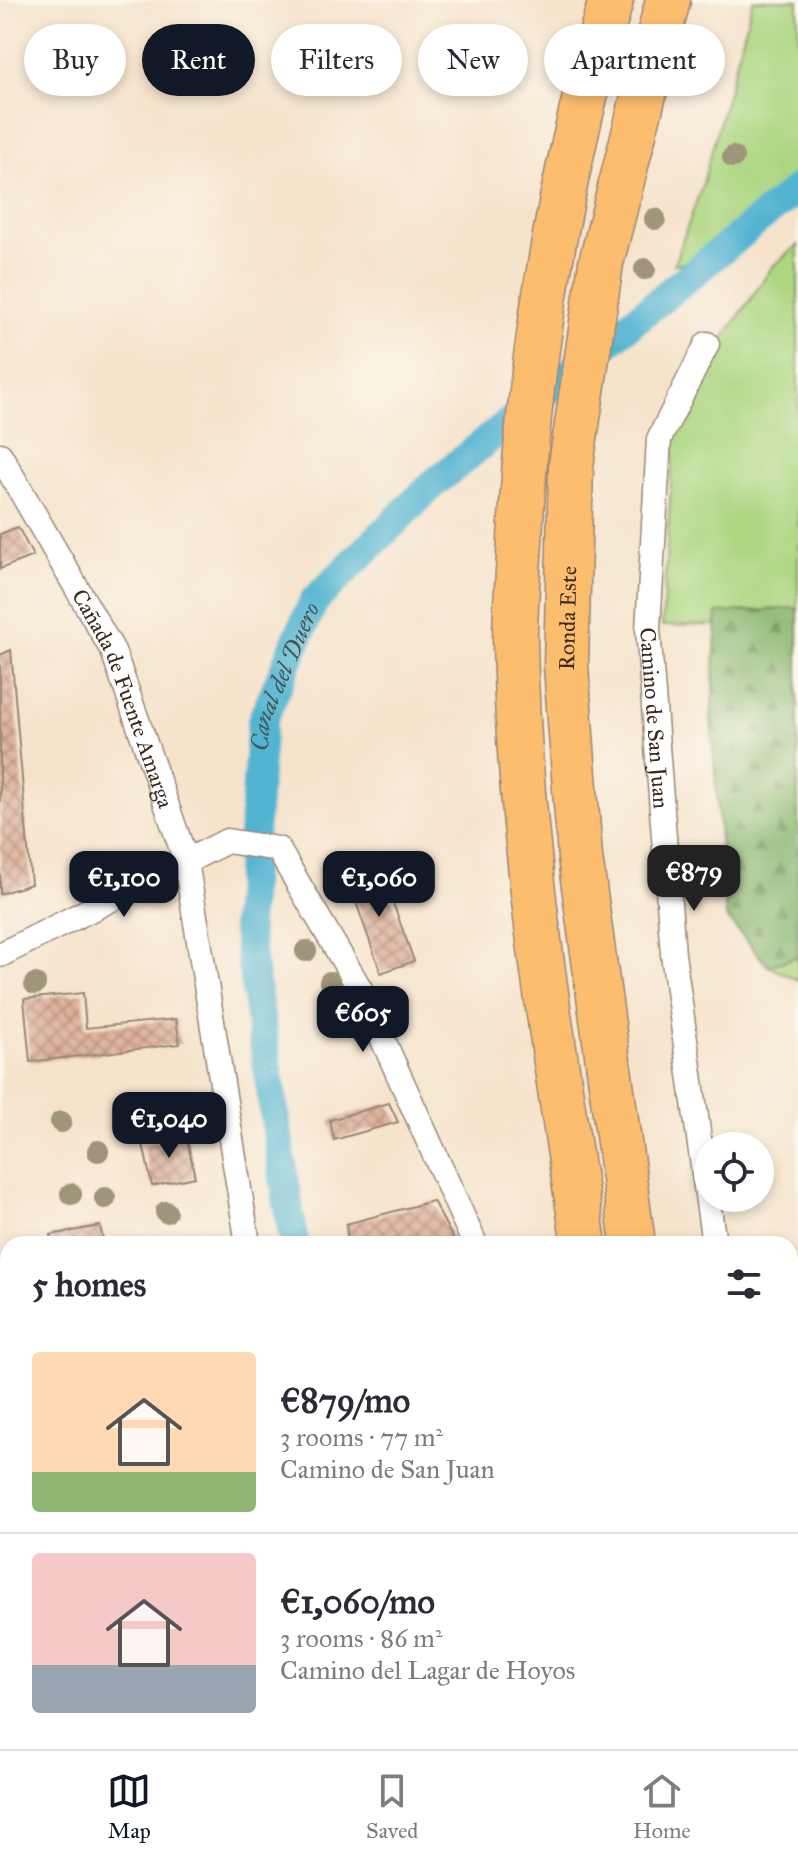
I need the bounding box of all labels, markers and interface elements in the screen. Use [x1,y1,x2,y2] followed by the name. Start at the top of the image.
[24,24,126,96] chip: Buy
[142,24,255,96] chip: Rent
[271,24,402,96] chip: Filters
[418,24,528,96] chip: New
[544,24,725,96] chip: Apartment
[553,566,582,671] street label: Ronda Este
[66,584,180,812] street label: Cañada de Fuente Amarga
[245,598,326,752] water label: Canal del Duero
[634,626,675,810] street label: Camino de San Juan
[647,845,741,913] pin: €879
[59,851,189,919] pin: €1,100
[314,851,444,919] pin: €1,060
[665,855,723,887] text: €879
[87,861,161,893] text: €1,100
[341,861,417,893] text: €1,060
[316,986,410,1054] pin: €605
[335,996,391,1028] text: €605
[104,1092,234,1160] pin: €1,040
[130,1102,208,1134] text: €1,040
[694,1132,774,1212] map controls
[694,1132,774,1212] button: locate
[722,1262,766,1306] icon: filters
[32,1264,146,1305] text: 5 homes
[280,1380,410,1421] text: €879/mo
[96,1384,192,1480] icon: home
[280,1421,443,1453] text: 3 rooms · 77 m²
[280,1453,495,1485] text: Camino de San Juan
[280,1581,435,1622] text: €1,060/mo
[96,1585,192,1681] icon: home
[280,1622,443,1654] text: 3 rooms · 86 m²
[280,1654,575,1686] text: Camino del Lagar de Hoyos
[107,1769,151,1844] tab: Map
[366,1769,418,1844] tab: Saved
[633,1769,691,1844] tab: Home

